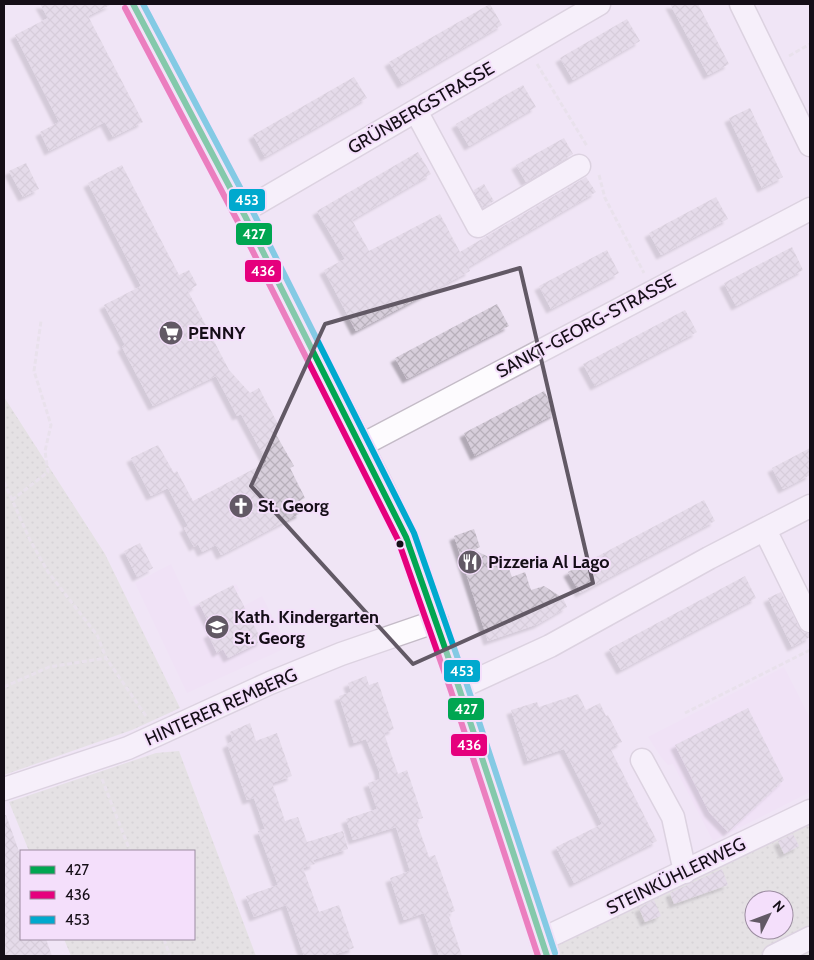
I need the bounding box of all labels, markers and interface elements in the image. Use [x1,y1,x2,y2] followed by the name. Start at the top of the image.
[344,57,498,159] street label: GRÜNBERGSTRASSE
[228,188,266,212] line badge: 453
[235,191,259,209] text: 453
[235,222,273,246] line badge: 427
[242,225,266,243] text: 427
[244,259,282,283] line badge: 436
[251,262,275,280] text: 436
[492,269,680,383] street label: SANKT-GEORG-STRASSE
[158,320,184,346] supermarket icon: PENNY
[188,322,246,344] place label: PENNY
[228,493,254,519] church icon: St. Georg
[258,495,329,517] place label: St. Georg
[395,539,405,549] unlabelled marker
[457,549,483,575] restaurant icon: Pizzeria Al Lago
[488,551,609,573] place label: Pizzeria Al Lago
[234,606,379,649] place label: Kath. Kindergarten St. Georg
[204,614,230,640] school or university icon: Kath. Kindergarten St. Georg
[443,659,481,683] line badge: 453
[450,662,474,680] text: 453
[141,664,301,750] street label: HINTERER REMBERG
[447,697,485,721] line badge: 427
[454,700,478,718] text: 427
[450,733,488,757] line badge: 436
[457,736,481,754] text: 436
[603,833,749,919] street label: STEINKÜHLERWEG
[20,850,195,940] legend
[65,861,90,879] text: 427
[65,886,90,904] text: 436
[744,890,794,940] north arrow
[769,897,789,916] text: N
[65,911,90,929] text: 453

